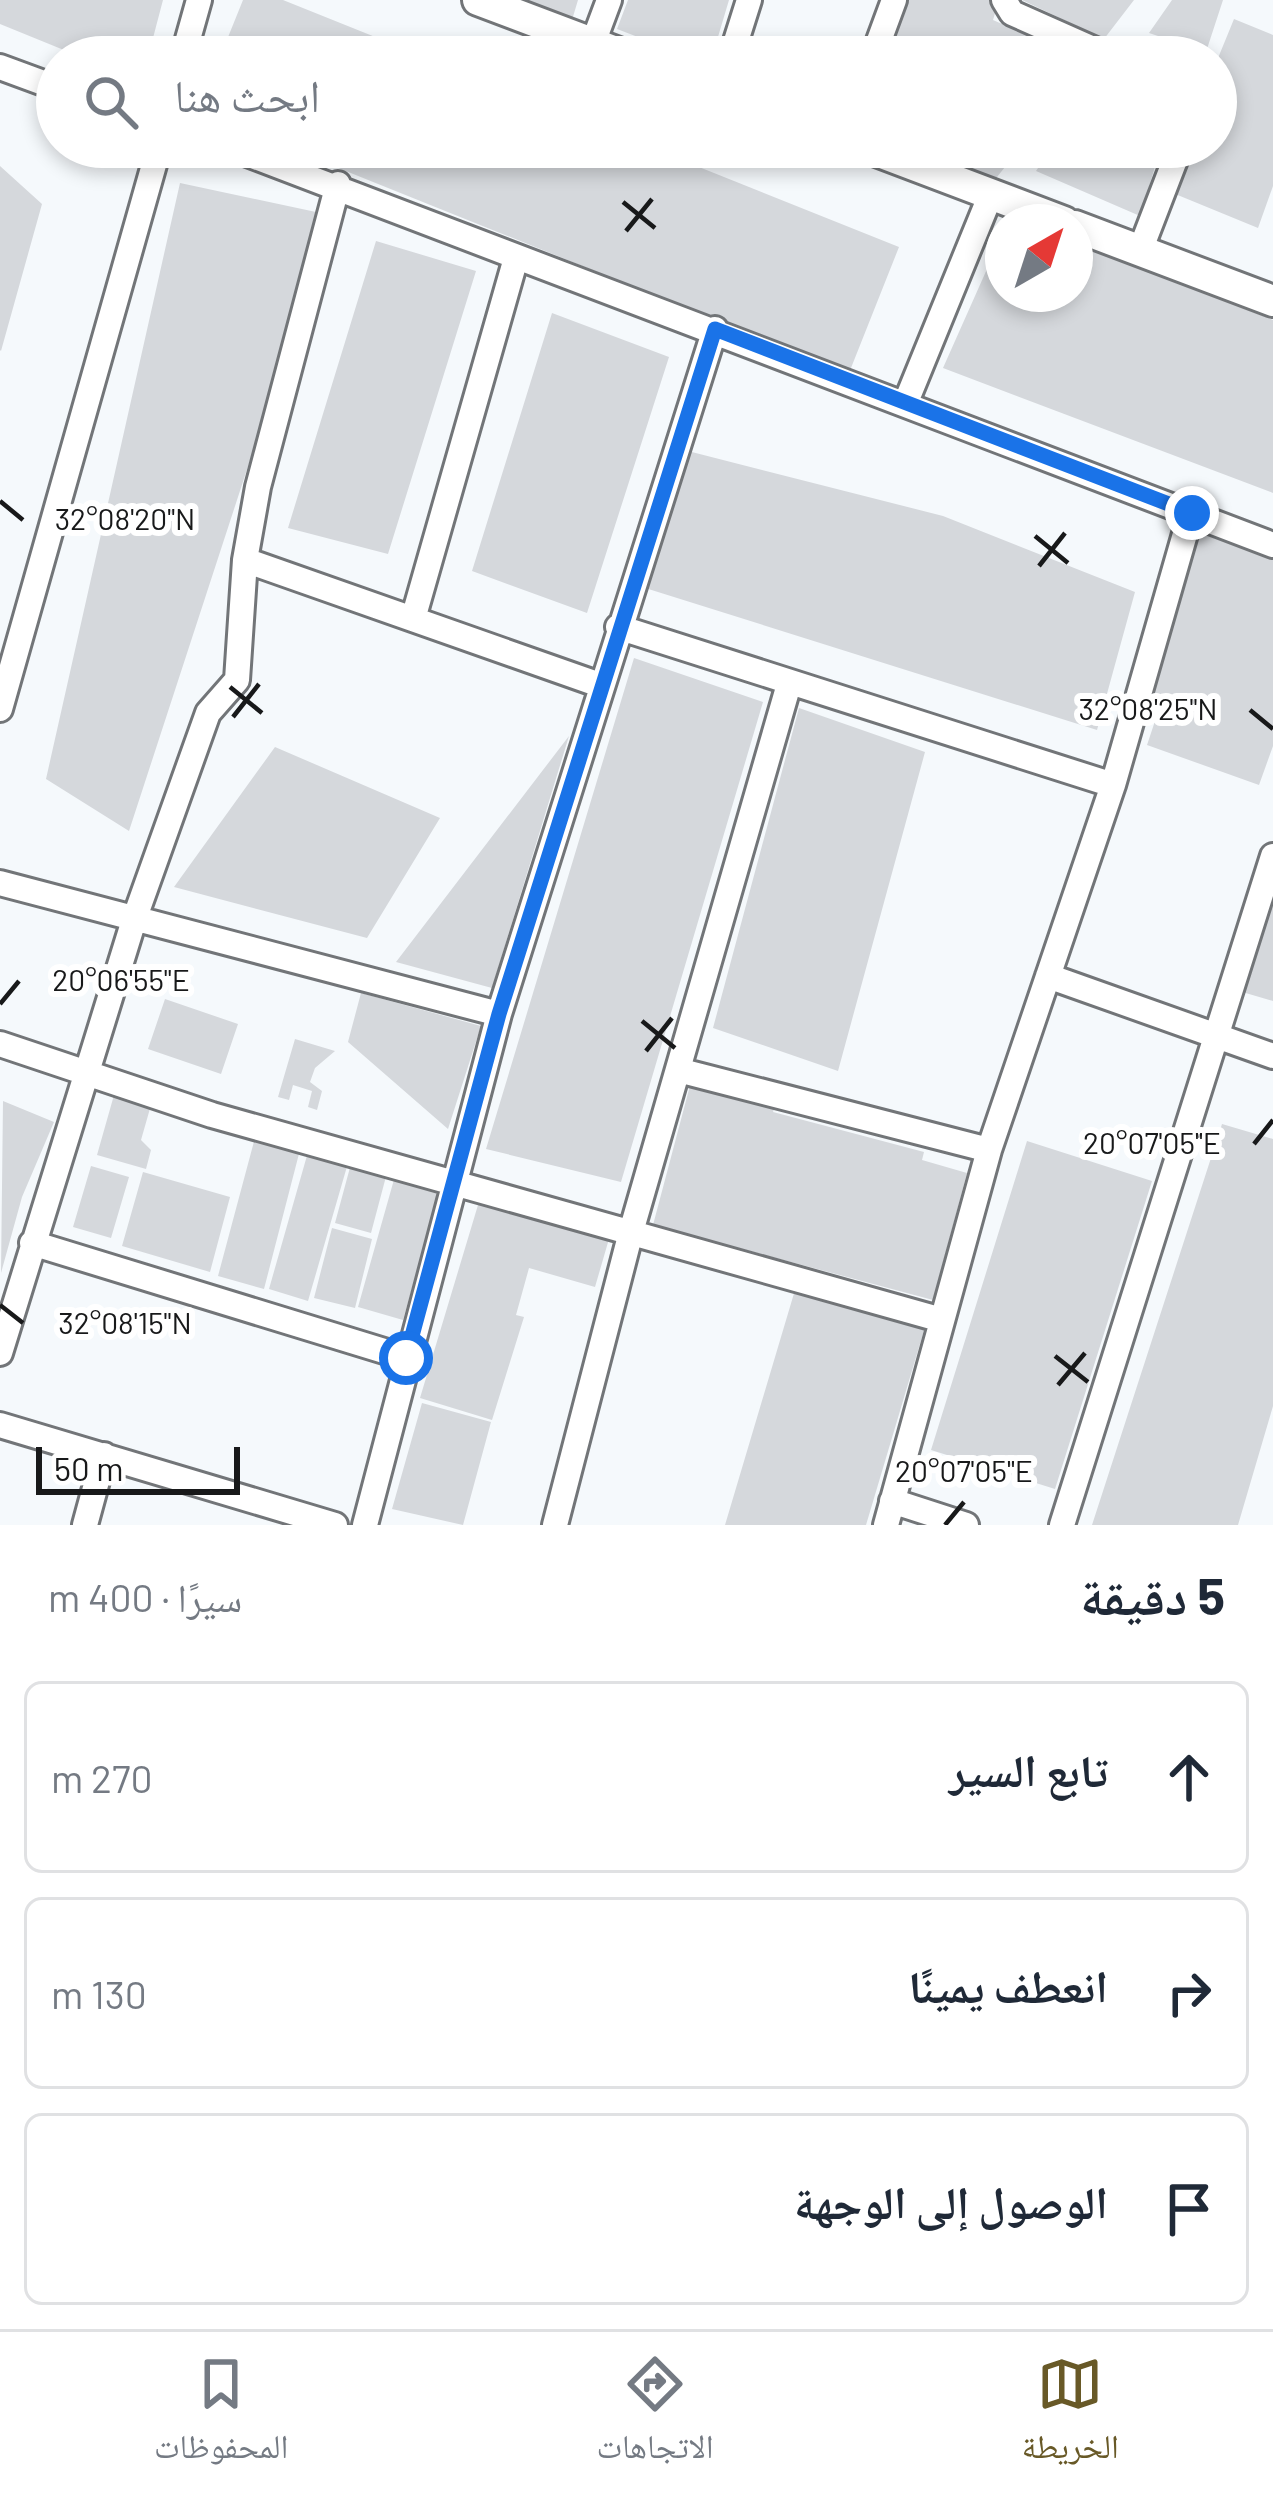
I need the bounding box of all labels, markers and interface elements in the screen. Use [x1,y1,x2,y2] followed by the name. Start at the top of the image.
[36,36,1237,168] search box
[174,67,320,121] text: ابحث هنا
[78,69,144,135] icon: search
[985,204,1093,312] north arrow
[1165,486,1219,540] route end
[55,500,195,536] text: 32°08'20"N
[1078,690,1218,726] text: 32°08'25"N
[52,961,190,997] text: 20°06'55"E
[1083,1124,1221,1160] text: 20°07'05"E
[58,1304,192,1340] text: 32°08'15"N
[379,1331,433,1385] route start
[36,1441,240,1494] scale bar
[54,1448,124,1488] text: 50 m
[895,1452,1033,1488] text: 20°07'05"E
[1080,1564,1225,1625] text: 5 دقيقة
[48,1573,242,1620] text: سيرًا · 400 m
[949,1742,1108,1796] text: تابع السير
[1156,1744,1222,1810] icon: ahead
[51,1754,152,1801] text: 270 m
[908,1958,1108,2012] text: انعطف يمينًا
[1156,1960,1222,2026] icon: right
[51,1970,147,2017] text: 130 m
[794,2174,1108,2228] text: الوصول إلى الوجهة
[1156,2176,1222,2242] icon: arrive
[154,2351,288,2479] tab: المحفوظات
[596,2351,714,2479] tab: الاتجاهات
[1022,2351,1119,2479] tab: الخريطة

